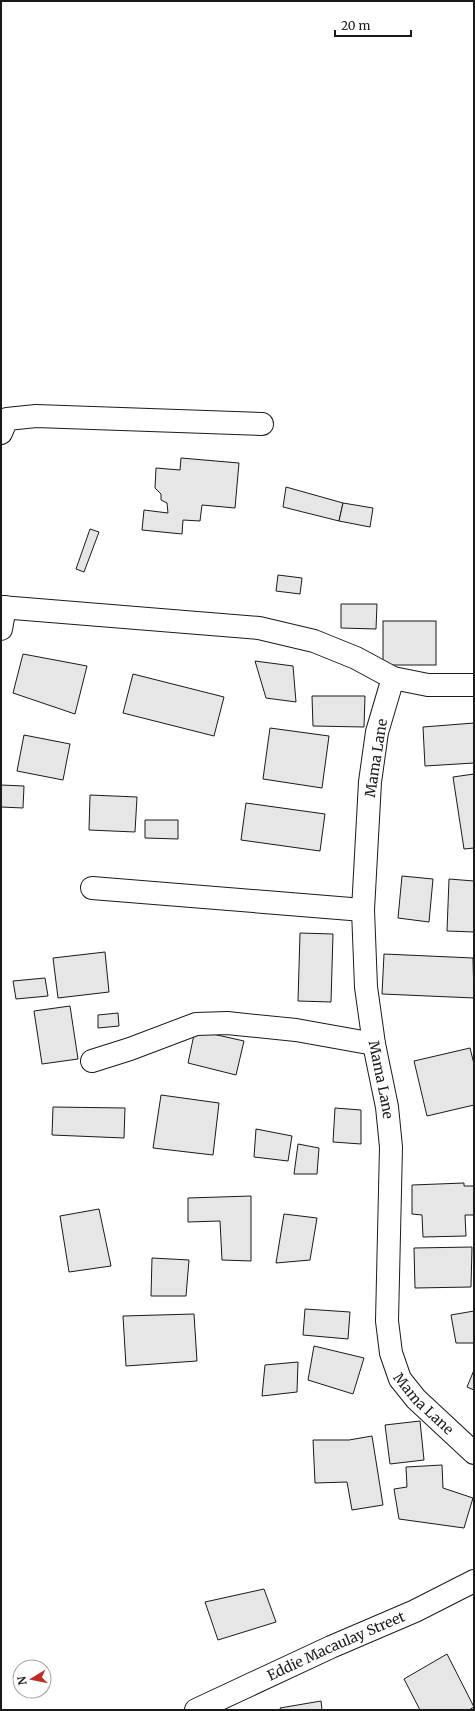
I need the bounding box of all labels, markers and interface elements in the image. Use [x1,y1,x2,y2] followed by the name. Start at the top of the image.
[335,12,411,38] scale bar
[341,18,370,33] text: 20 m
[361,717,391,799] street label: Mama Lane
[365,1039,397,1120] street label: Mama Lane
[389,1369,457,1438] street label: Mama Lane
[264,1607,408,1685] street label: Eddie Macaulay Street
[12,1659,52,1699] north arrow
[14,1675,30,1686] text: N

